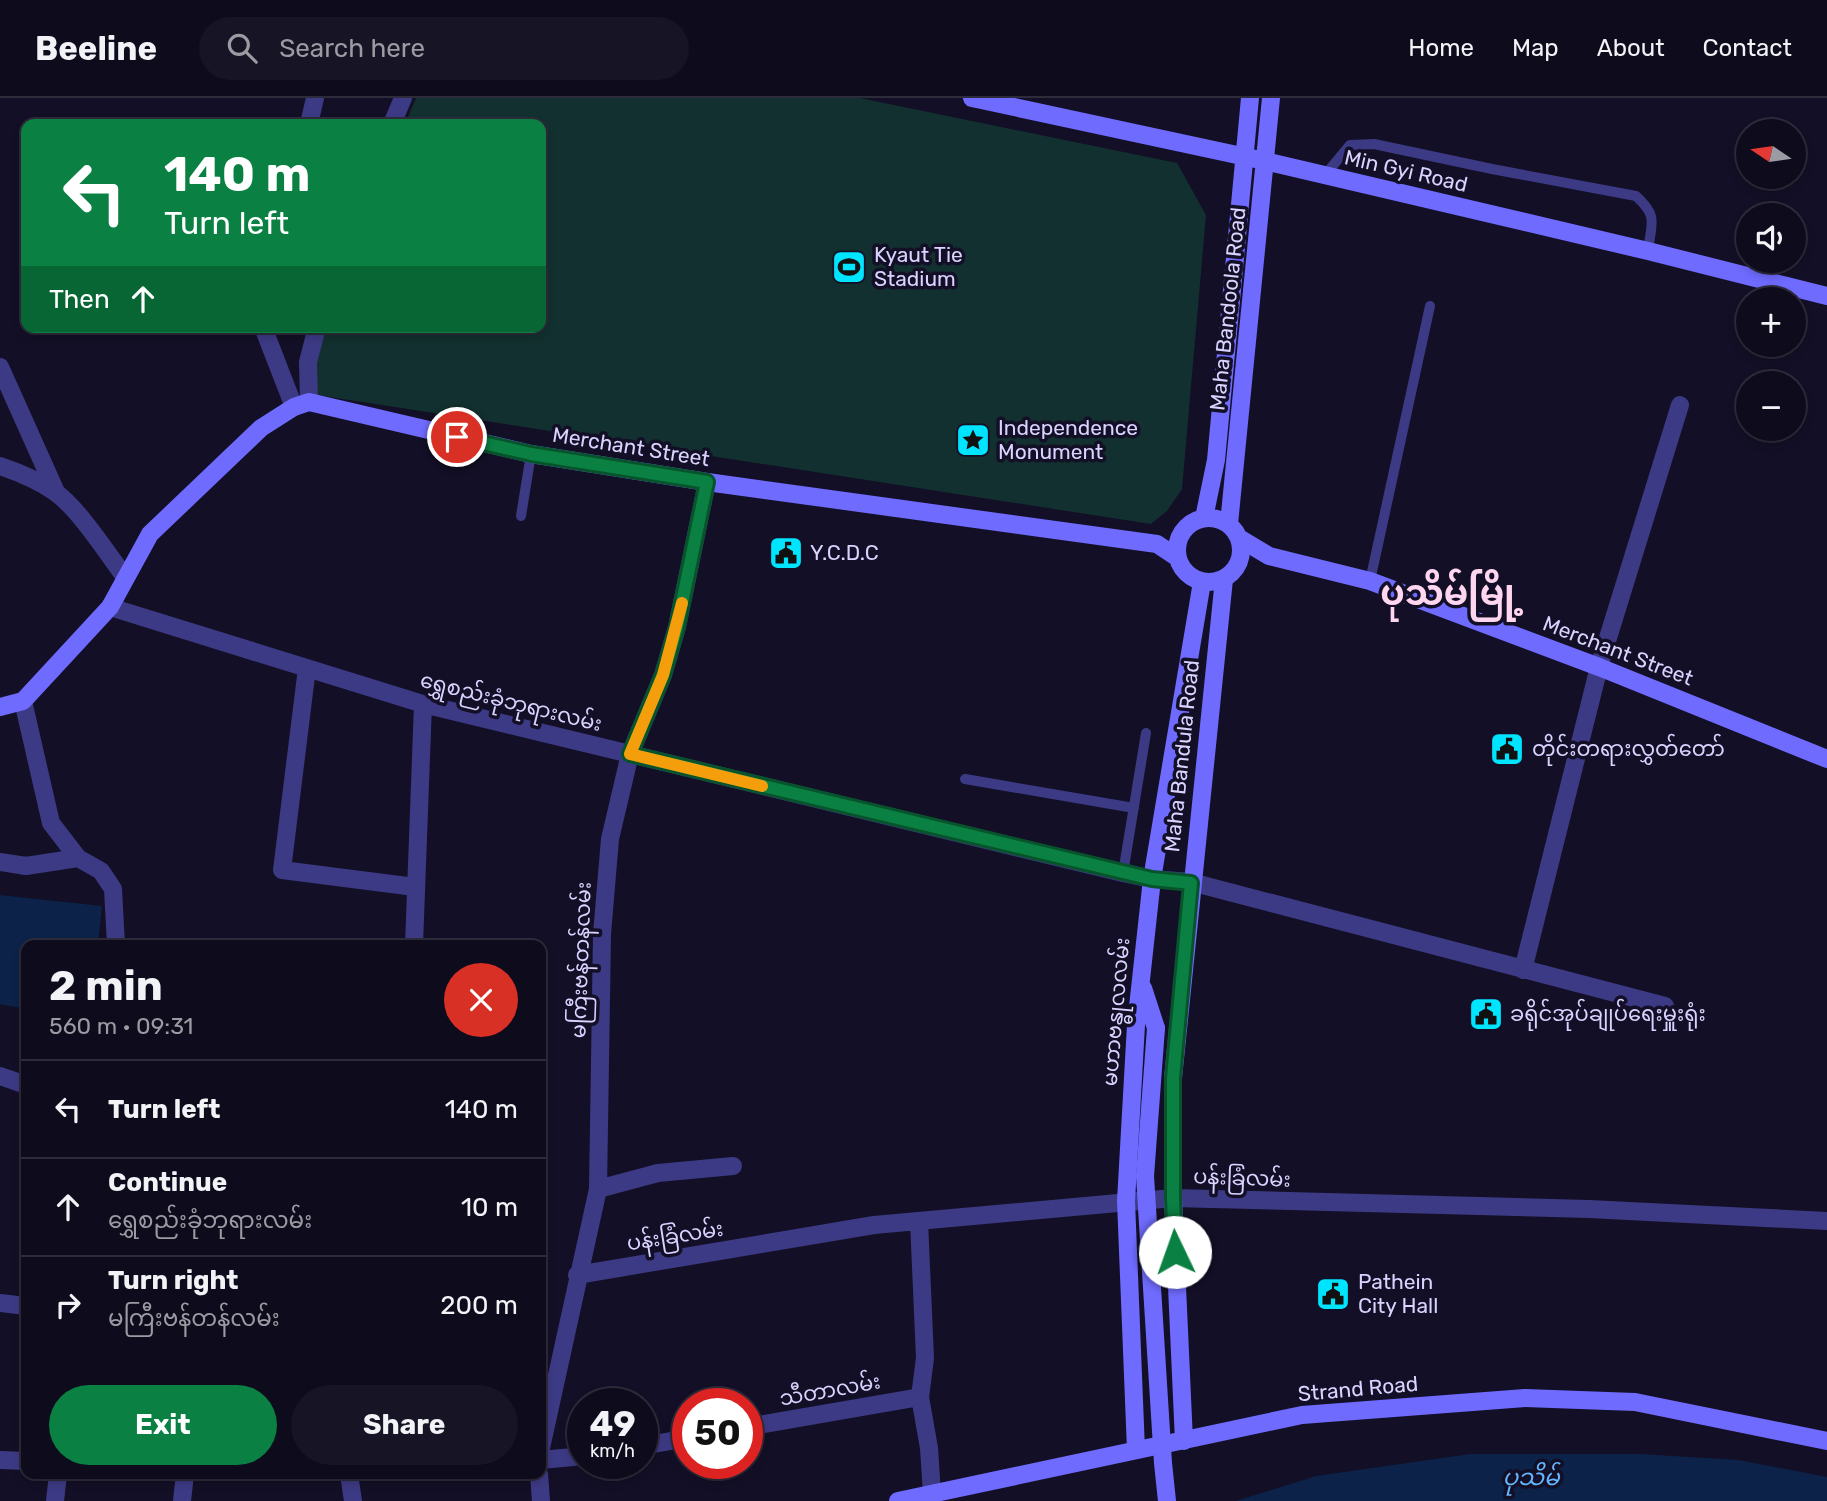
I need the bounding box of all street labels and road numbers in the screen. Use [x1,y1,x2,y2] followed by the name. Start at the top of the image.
[1342,144,1470,197] street label: Min Gyi Road
[1204,206,1251,412] street label: Maha Bandoola Road
[551,422,711,471] street label: Merchant Street
[1540,610,1697,691] street label: Merchant Street
[1159,659,1204,853] street label: Maha Bandula Road
[416,664,605,741] street label: ရွှေစည်းခုံဘုရားလမ်း
[562,881,601,1039] street label: မကြီးဗန်တန်လမ်း
[1094,936,1140,1088] street label: မဟာဗန္ဓုလလမ်း
[1193,1160,1291,1197] street label: ပန်းခြံလမ်း
[624,1213,726,1260] street label: ပန်းခြံလမ်း
[777,1365,882,1411] street label: သီတာလမ်း
[1297,1371,1419,1406] street label: Strand Road

